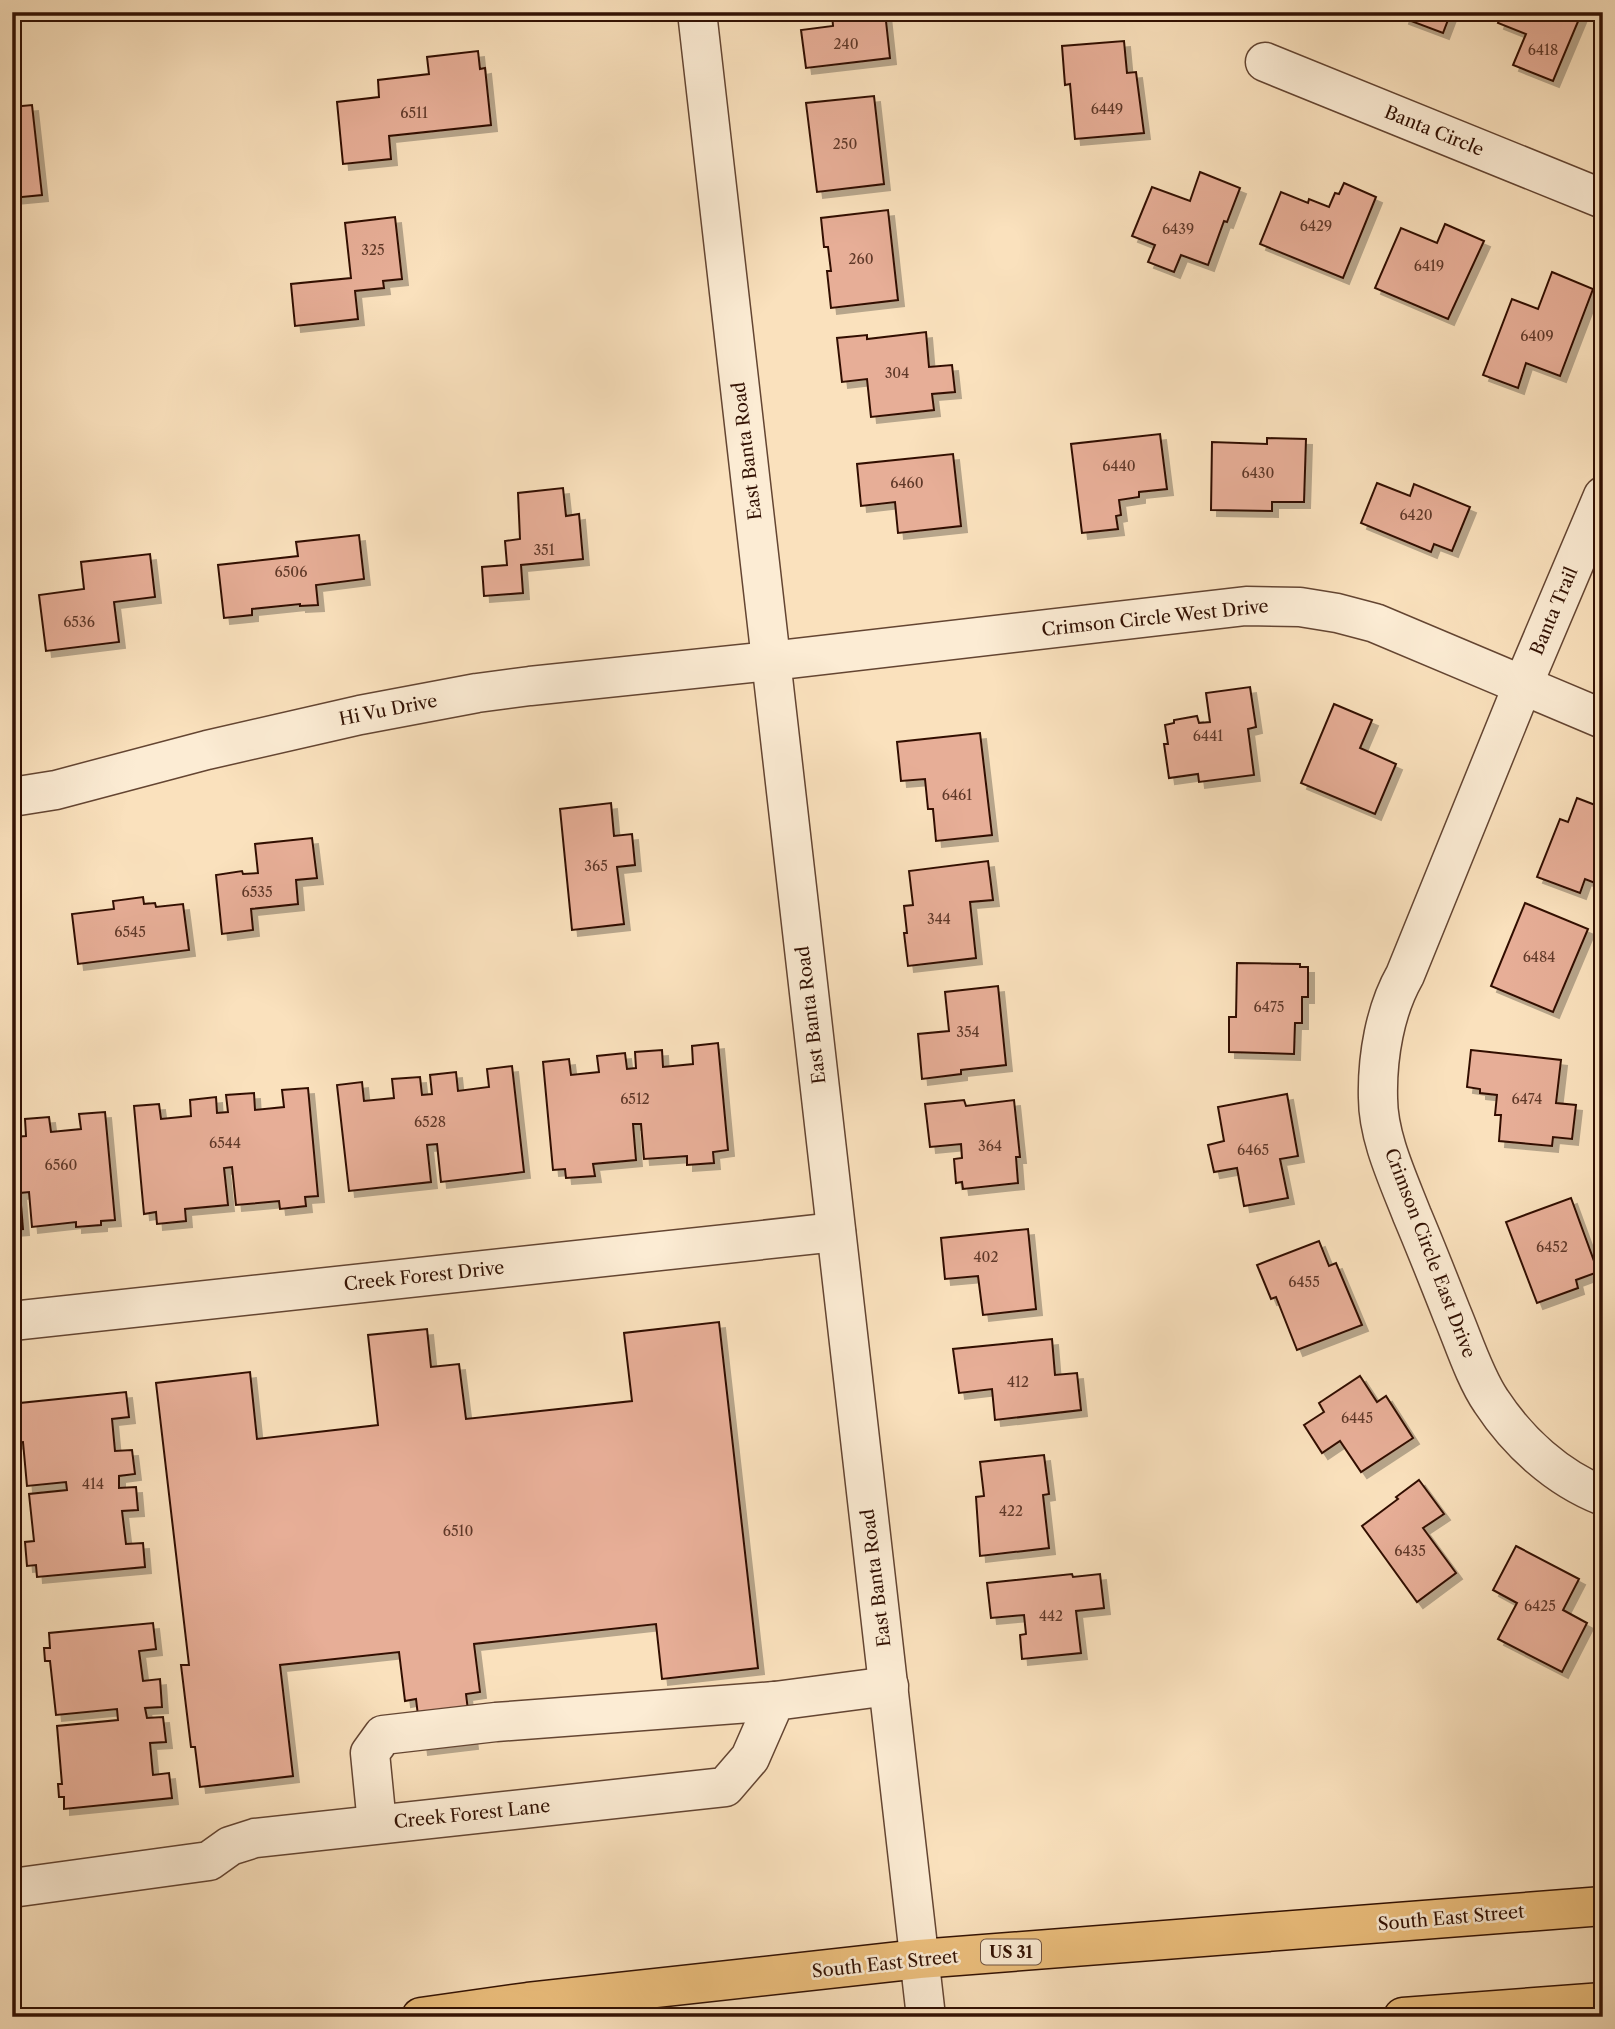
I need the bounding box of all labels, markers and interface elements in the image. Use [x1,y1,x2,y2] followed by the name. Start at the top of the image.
[833,35,859,53] house number: 240
[1528,41,1558,59] house number: 6418
[1091,100,1123,118] house number: 6449
[1381,101,1487,161] street label: Banta Circle
[400,104,428,122] house number: 6511
[833,135,857,153] house number: 250
[1300,217,1332,235] house number: 6429
[1162,220,1194,238] house number: 6439
[361,241,385,259] house number: 325
[848,250,874,268] house number: 260
[1414,257,1444,275] house number: 6419
[1520,327,1554,345] house number: 6409
[885,364,909,382] house number: 304
[728,381,766,521] street label: East Banta Road
[1102,457,1136,475] house number: 6440
[1242,464,1275,482] house number: 6430
[890,474,924,492] house number: 6460
[1399,506,1433,524] house number: 6420
[533,541,555,559] house number: 351
[275,563,307,581] house number: 6506
[1526,564,1582,658] street label: Banta Trail
[1040,595,1270,641] street label: Crimson Circle West Drive
[63,613,95,631] house number: 6536
[337,690,439,730] street label: Hi Vu Drive
[1193,727,1223,745] house number: 6441
[942,786,972,804] house number: 6461
[584,857,608,875] house number: 365
[241,883,273,901] house number: 6535
[927,910,951,928] house number: 344
[114,923,146,941] house number: 6545
[792,945,830,1085] street label: East Banta Road
[1523,948,1555,966] house number: 6484
[1254,998,1284,1016] house number: 6475
[956,1023,980,1041] house number: 354
[620,1090,650,1108] house number: 6512
[1512,1090,1542,1108] house number: 6474
[414,1113,446,1131] house number: 6528
[209,1134,241,1152] house number: 6544
[978,1137,1002,1155] house number: 364
[1237,1141,1269,1159] house number: 6465
[1380,1145,1480,1361] street label: Crimson Circle East Drive
[45,1156,78,1174] house number: 6560
[1536,1238,1568,1256] house number: 6452
[973,1248,999,1266] house number: 402
[343,1257,505,1295] street label: Creek Forest Drive
[1288,1273,1320,1291] house number: 6455
[1007,1373,1029,1391] house number: 412
[1341,1409,1373,1427] house number: 6445
[82,1475,104,1493] house number: 414
[999,1502,1023,1520] house number: 422
[857,1508,895,1648] street label: East Banta Road
[443,1522,473,1540] house number: 6510
[1394,1542,1426,1560] house number: 6435
[1524,1597,1556,1615] house number: 6425
[1039,1607,1063,1625] house number: 442
[393,1795,551,1833] street label: Creek Forest Lane
[1377,1901,1526,1935] street label: South East Street
[981,1940,1041,1964] road number: US 31
[811,1945,960,1983] street label: South East Street

